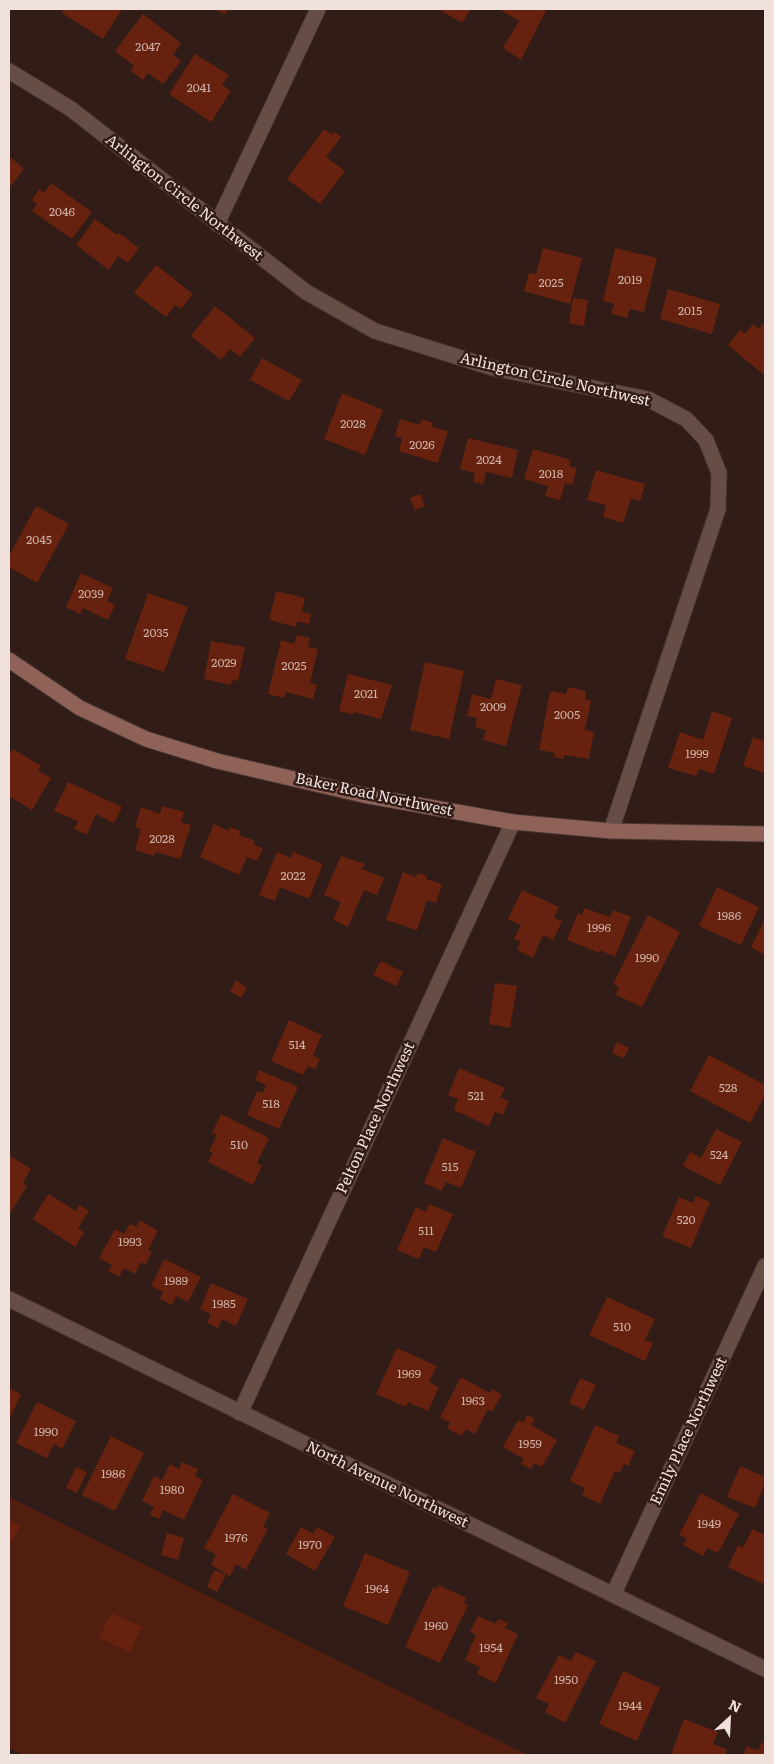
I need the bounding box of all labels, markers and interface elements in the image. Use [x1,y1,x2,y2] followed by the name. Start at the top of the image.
[135,40,161,54] house number: 2047
[187,81,211,95] house number: 2041
[102,131,266,265] street label: Arlington Circle Northwest
[49,205,75,219] house number: 2046
[618,273,642,287] house number: 2019
[538,276,564,290] house number: 2025
[678,304,702,318] house number: 2015
[458,349,652,411] street label: Arlington Circle Northwest
[340,417,366,431] house number: 2028
[409,438,435,452] house number: 2026
[476,453,502,467] house number: 2024
[539,467,563,481] house number: 2018
[26,533,52,547] house number: 2045
[78,587,104,601] house number: 2039
[143,626,169,640] house number: 2035
[211,656,237,670] house number: 2029
[281,659,307,673] house number: 2025
[354,687,378,701] house number: 2021
[480,700,506,714] house number: 2009
[554,708,580,722] house number: 2005
[685,747,709,761] house number: 1999
[294,770,454,820] street label: Baker Road Northwest
[149,832,175,846] house number: 2028
[280,869,306,883] house number: 2022
[717,909,741,923] house number: 1986
[587,921,611,935] house number: 1996
[635,951,659,965] house number: 1990
[288,1038,306,1052] house number: 514
[333,1039,419,1197] street label: Pelton Place Northwest
[719,1081,737,1095] house number: 528
[468,1089,484,1103] house number: 521
[262,1097,280,1111] house number: 518
[230,1138,248,1152] house number: 510
[710,1148,728,1162] house number: 524
[441,1160,459,1174] house number: 515
[677,1213,695,1227] house number: 520
[418,1224,434,1238] house number: 511
[118,1235,142,1249] house number: 1993
[164,1274,188,1288] house number: 1989
[212,1297,236,1311] house number: 1985
[613,1320,631,1334] house number: 510
[647,1354,731,1508] street label: Emily Place Northwest
[397,1367,421,1381] house number: 1969
[461,1394,485,1408] house number: 1963
[34,1425,58,1439] house number: 1990
[518,1437,542,1451] house number: 1959
[303,1438,471,1532] street label: North Avenue Northwest
[101,1467,125,1481] house number: 1986
[160,1483,184,1497] house number: 1980
[697,1517,721,1531] house number: 1949
[224,1531,248,1545] house number: 1976
[298,1538,322,1552] house number: 1970
[365,1582,389,1596] house number: 1964
[424,1619,448,1633] house number: 1960
[479,1641,503,1655] house number: 1954
[554,1673,578,1687] house number: 1950
[704,1694,754,1744] north arrow
[726,1694,745,1717] text: N
[618,1699,642,1713] house number: 1944

